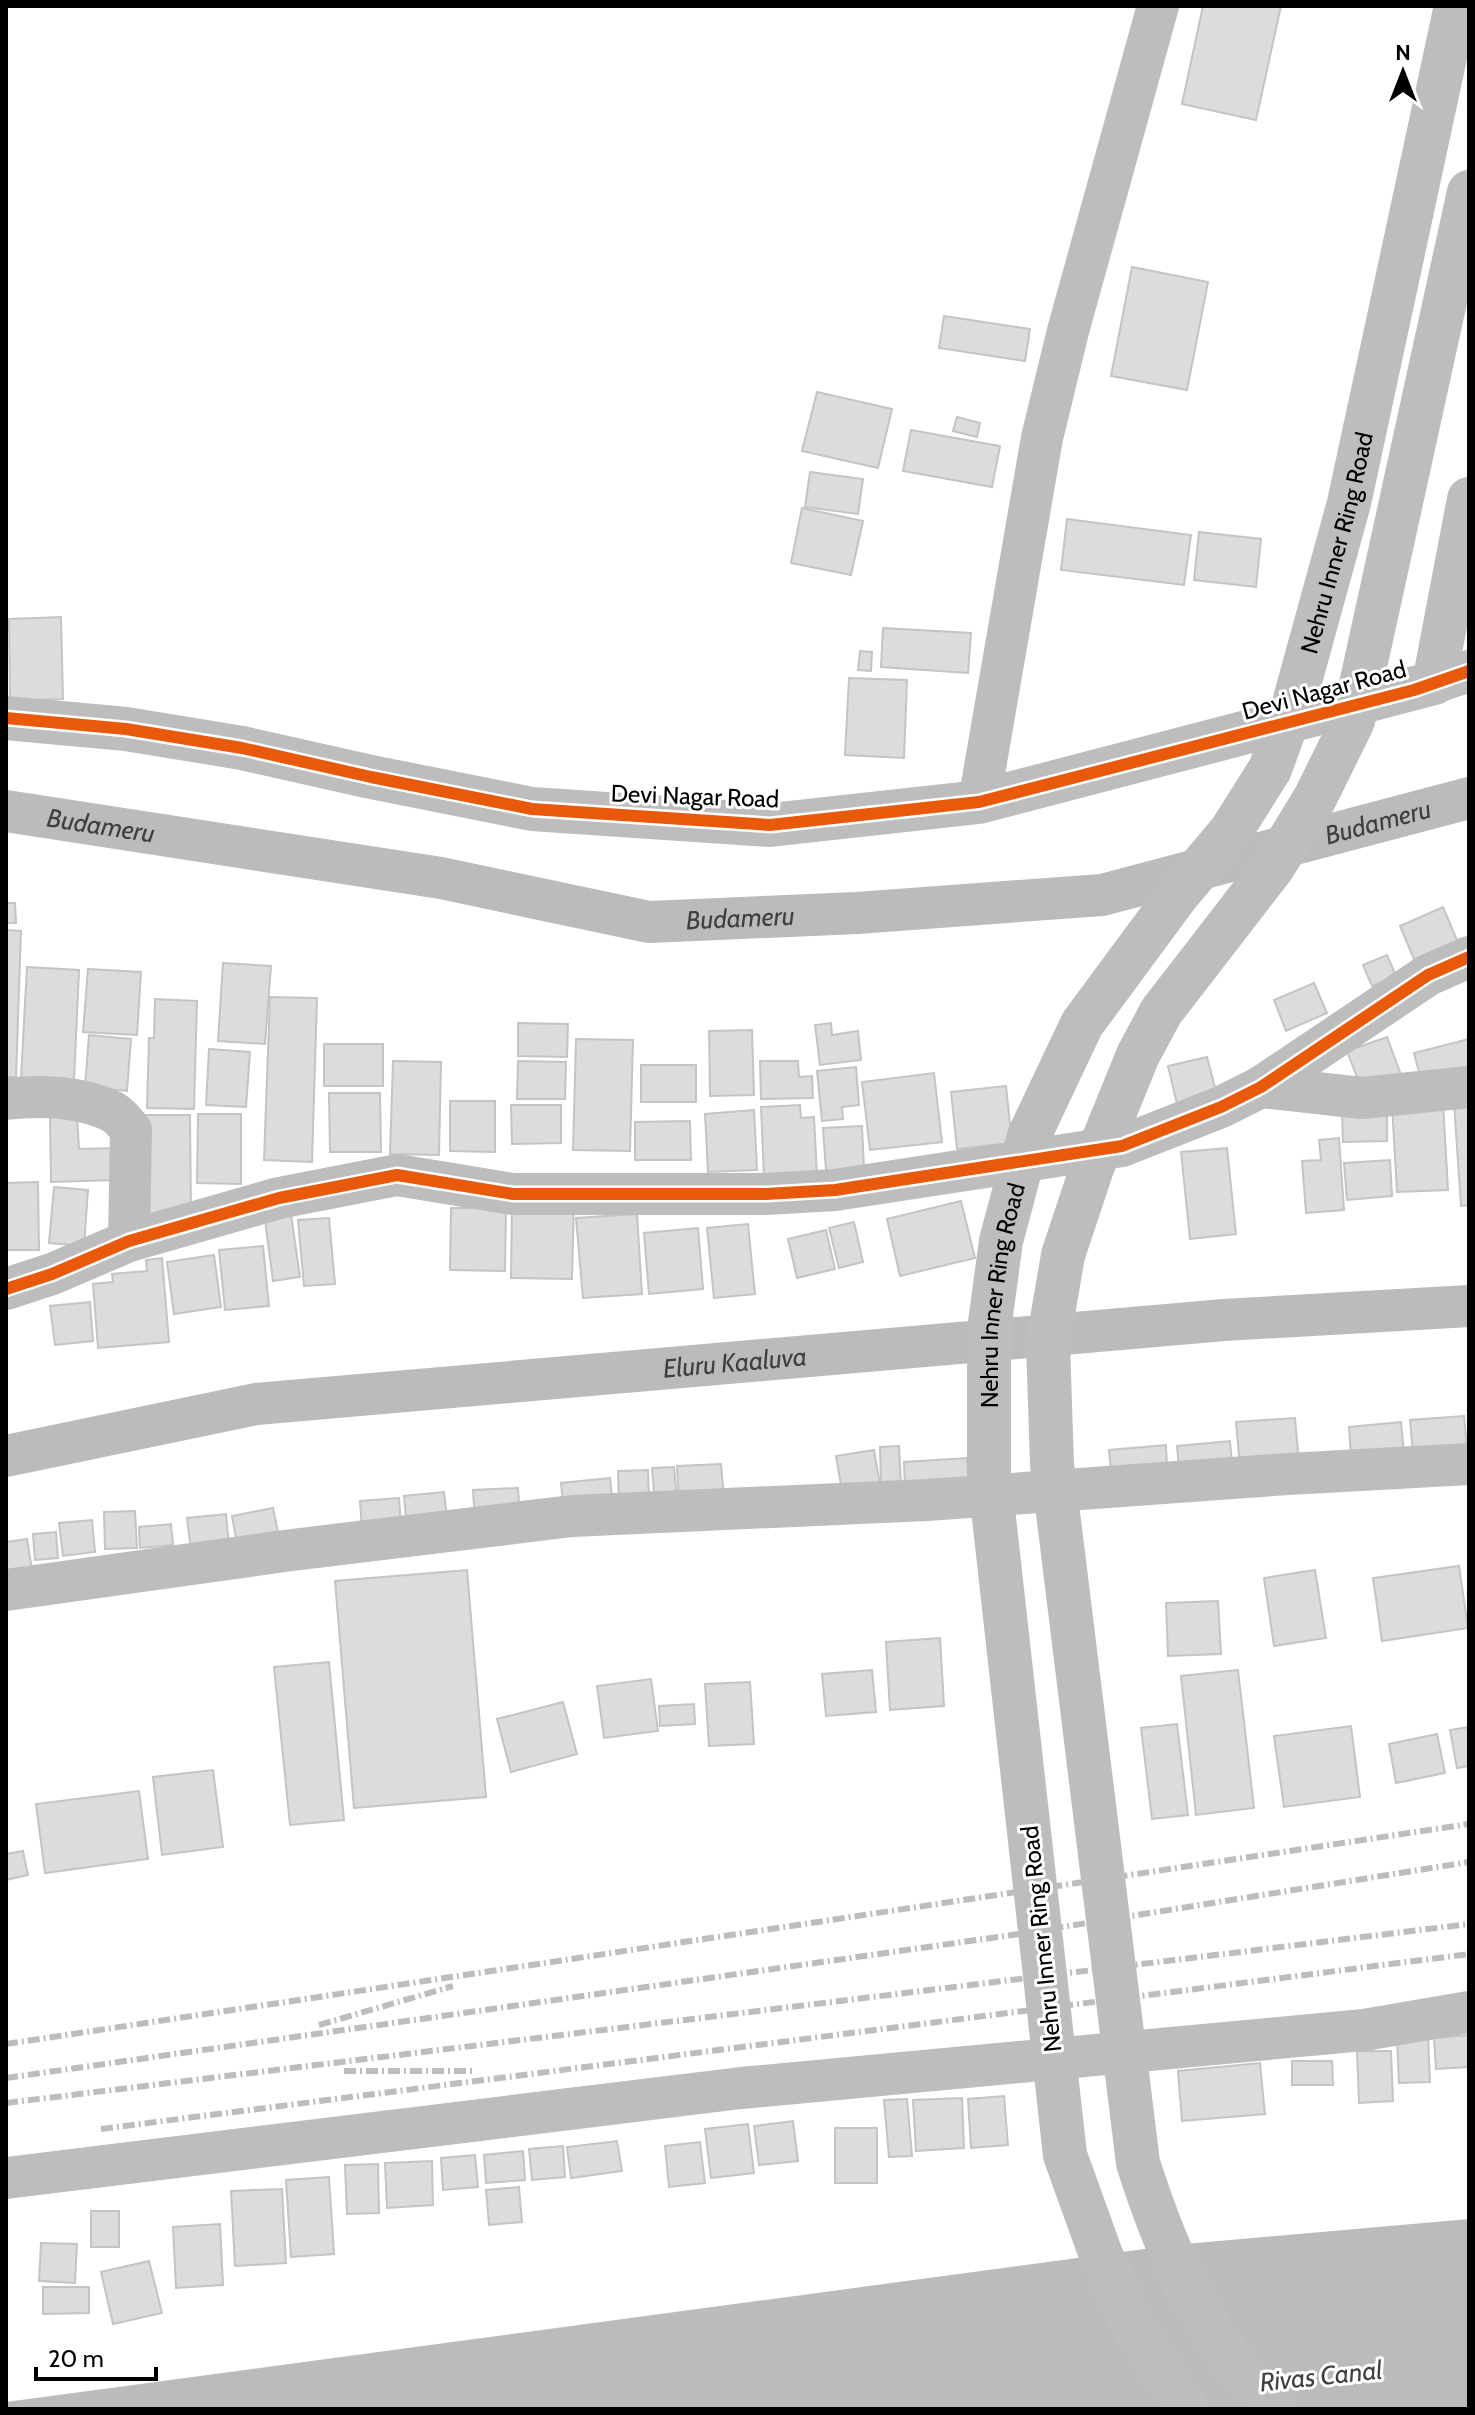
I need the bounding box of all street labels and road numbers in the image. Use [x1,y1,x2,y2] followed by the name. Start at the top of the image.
[1294,429,1378,657] street label: Nehru Inner Ring Road
[1239,654,1409,726] street label: Devi Nagar Road
[610,779,780,813] street label: Devi Nagar Road
[974,1180,1030,1408] street label: Nehru Inner Ring Road
[1015,1824,1067,2054] street label: Nehru Inner Ring Road

